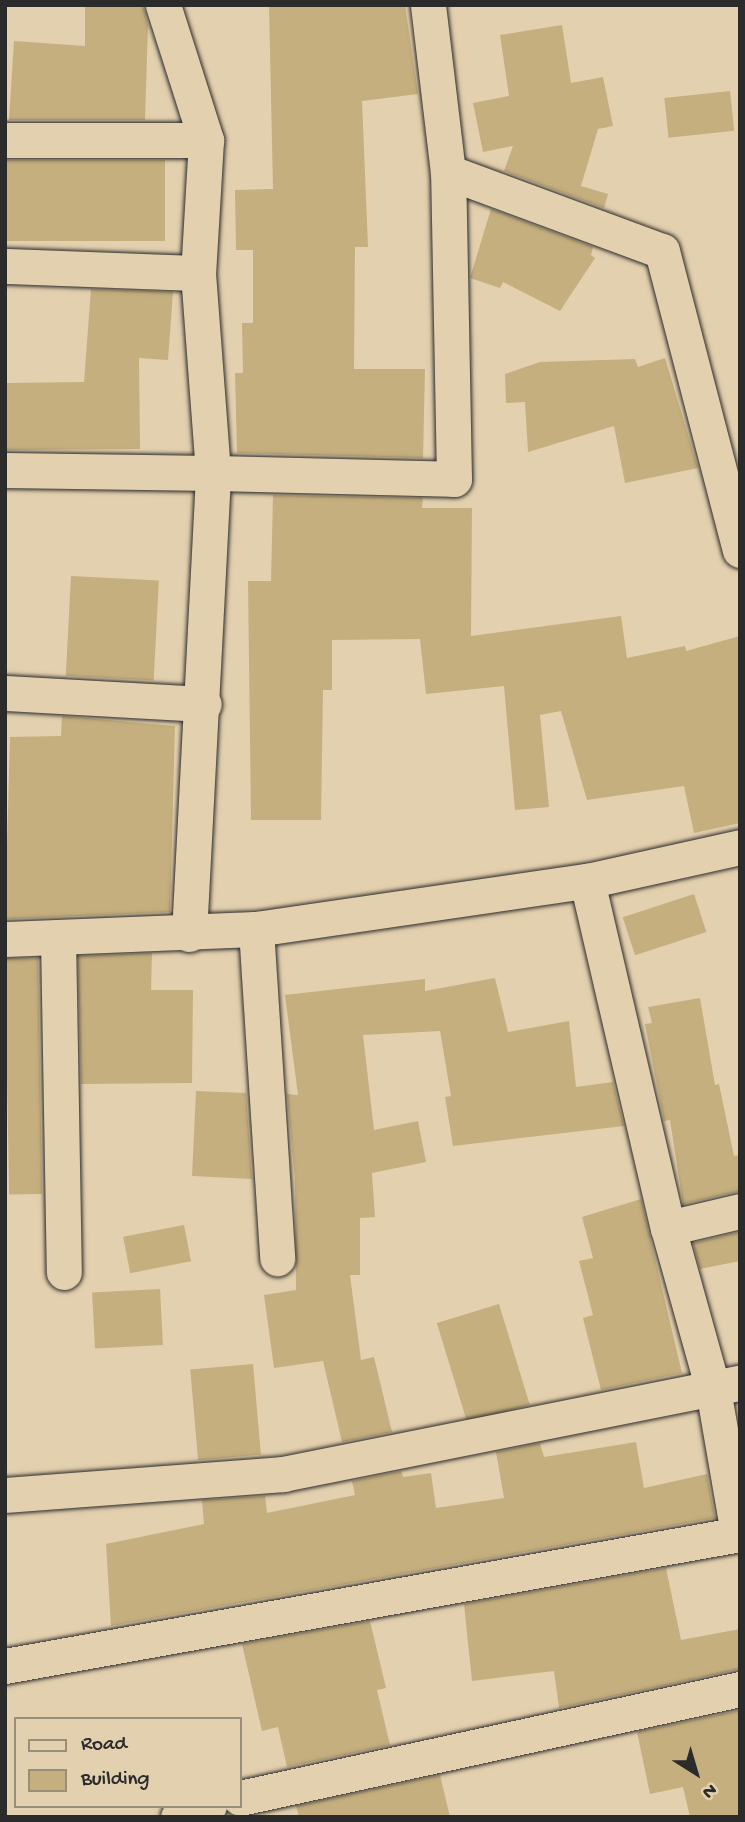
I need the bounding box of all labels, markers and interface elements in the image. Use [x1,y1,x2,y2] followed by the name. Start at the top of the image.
[14,1717,242,1808] legend
[81,1733,127,1758] text: Road
[661,1738,731,1808] north arrow
[81,1768,150,1793] text: Building
[697,1777,721,1803] text: N

